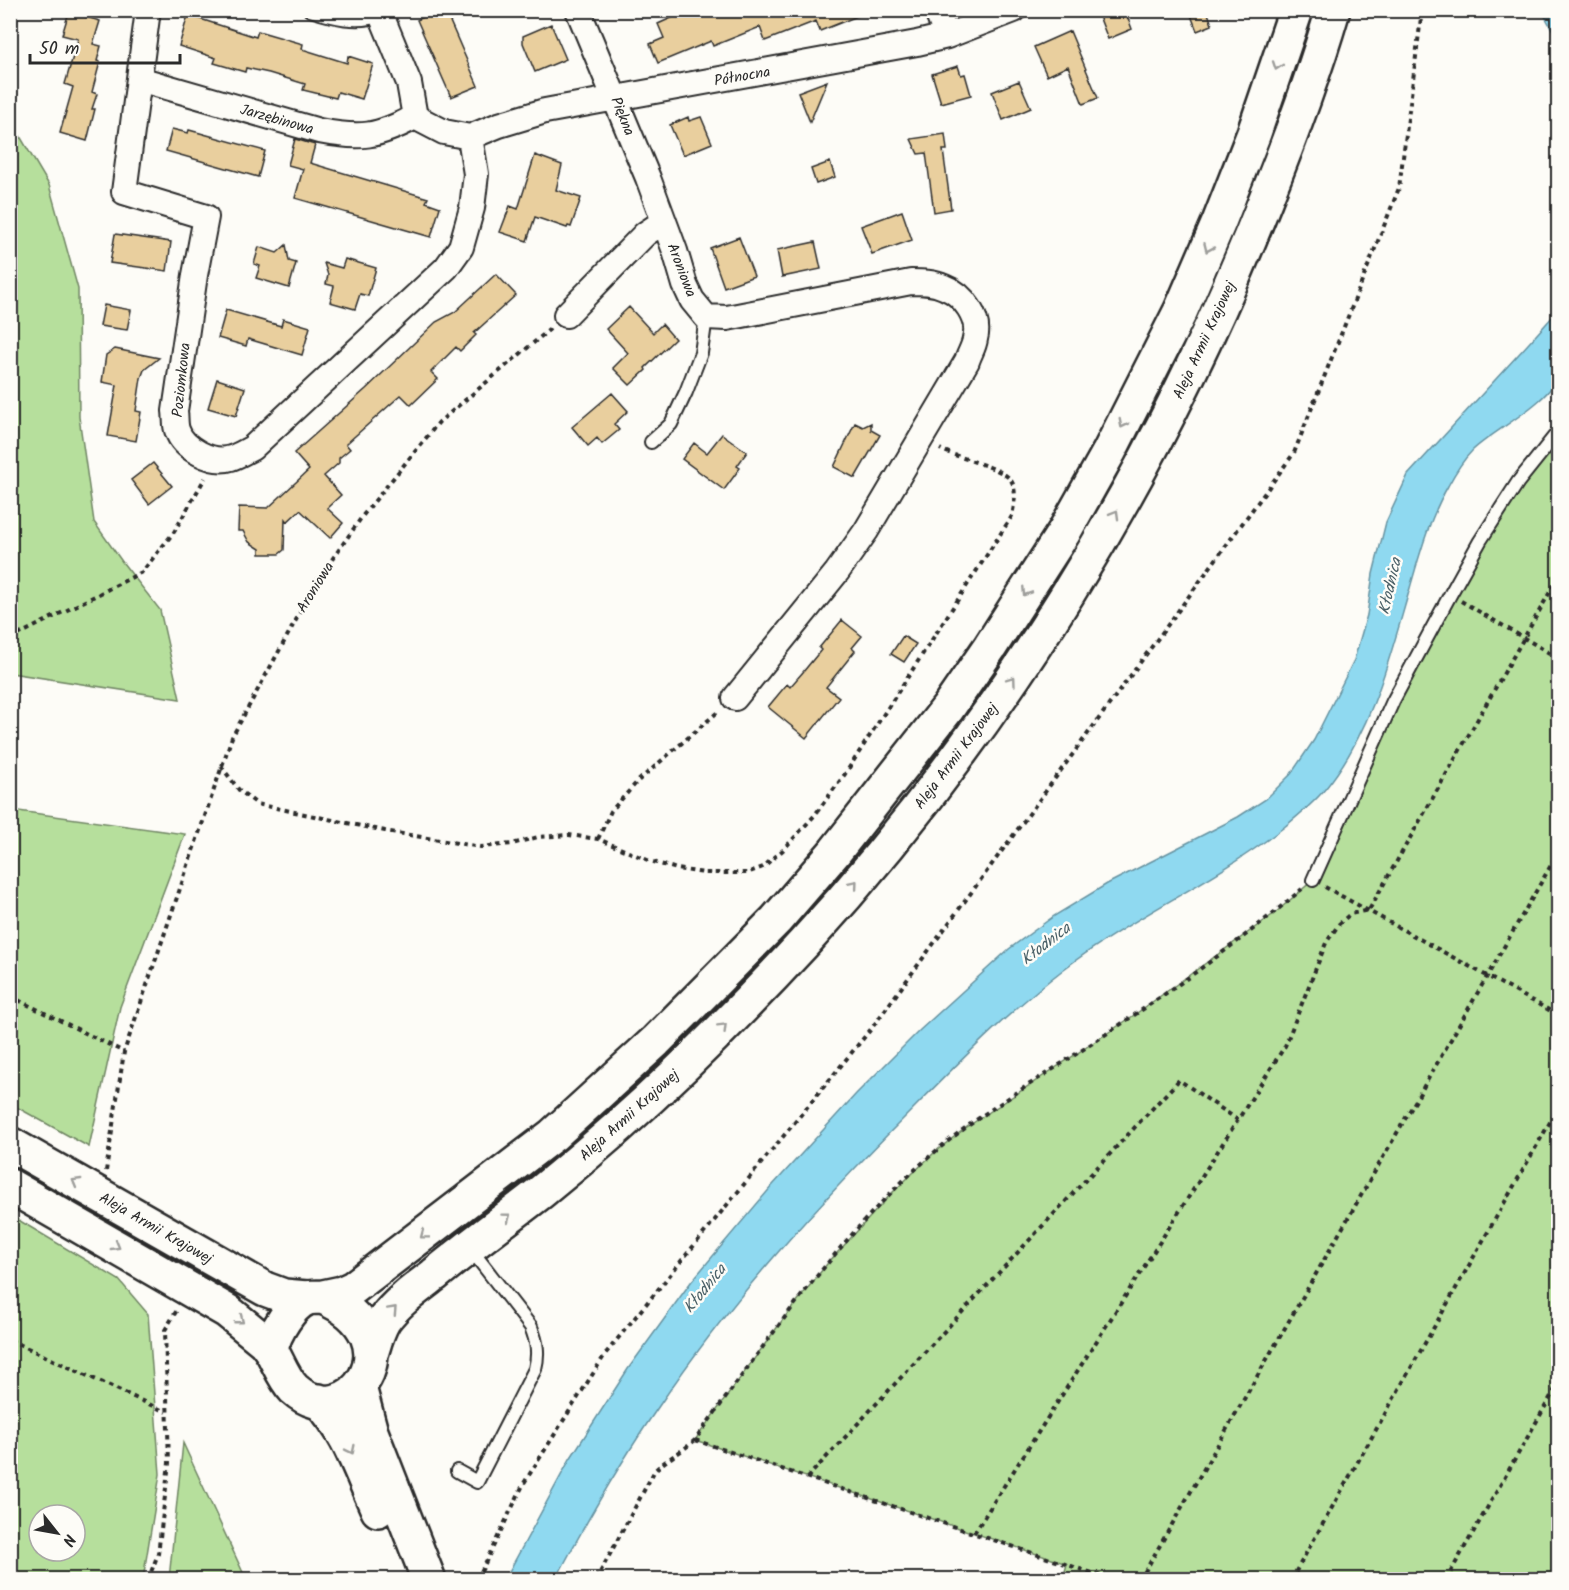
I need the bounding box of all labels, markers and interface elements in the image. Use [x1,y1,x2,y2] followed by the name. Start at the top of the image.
[30,27,180,65] scale bar
[39,35,79,64] text: 50 m
[712,60,772,94] street label: Północna
[1272,60,1285,71] one-way arrow
[603,93,641,140] street label: Piękna
[237,98,316,142] street label: Jarzębinowa
[660,240,702,301] street label: Aroniowa
[1203,242,1215,253] one-way arrow
[1167,276,1243,403] street label: Aleja Armii Krajowej
[166,342,198,419] street label: Poziomkowa
[1119,417,1130,428] one-way arrow
[1108,510,1119,520] one-way arrow
[1372,554,1409,617] water label: Kłodnica
[291,557,341,618] street label: Aroniowa
[1022,586,1033,597] one-way arrow
[1005,675,1016,686] one-way arrow
[909,697,1006,815] street label: Aleja Armii Krajowej
[847,880,858,891] one-way arrow
[1016,916,1077,972] water label: Kłodnica
[715,1024,726,1035] one-way arrow
[574,1063,686,1167] street label: Aleja Armii Krajowej
[72,1178,82,1189] one-way arrow
[94,1187,218,1272] street label: Aleja Armii Krajowej
[500,1214,511,1225] one-way arrow
[420,1228,431,1239] one-way arrow
[110,1239,120,1251] one-way arrow
[677,1258,734,1319] water label: Kłodnica
[386,1307,397,1317] one-way arrow
[233,1313,244,1324] one-way arrow
[343,1443,355,1454] one-way arrow
[27,1503,87,1563] north arrow
[55,1529,82,1551] text: N

